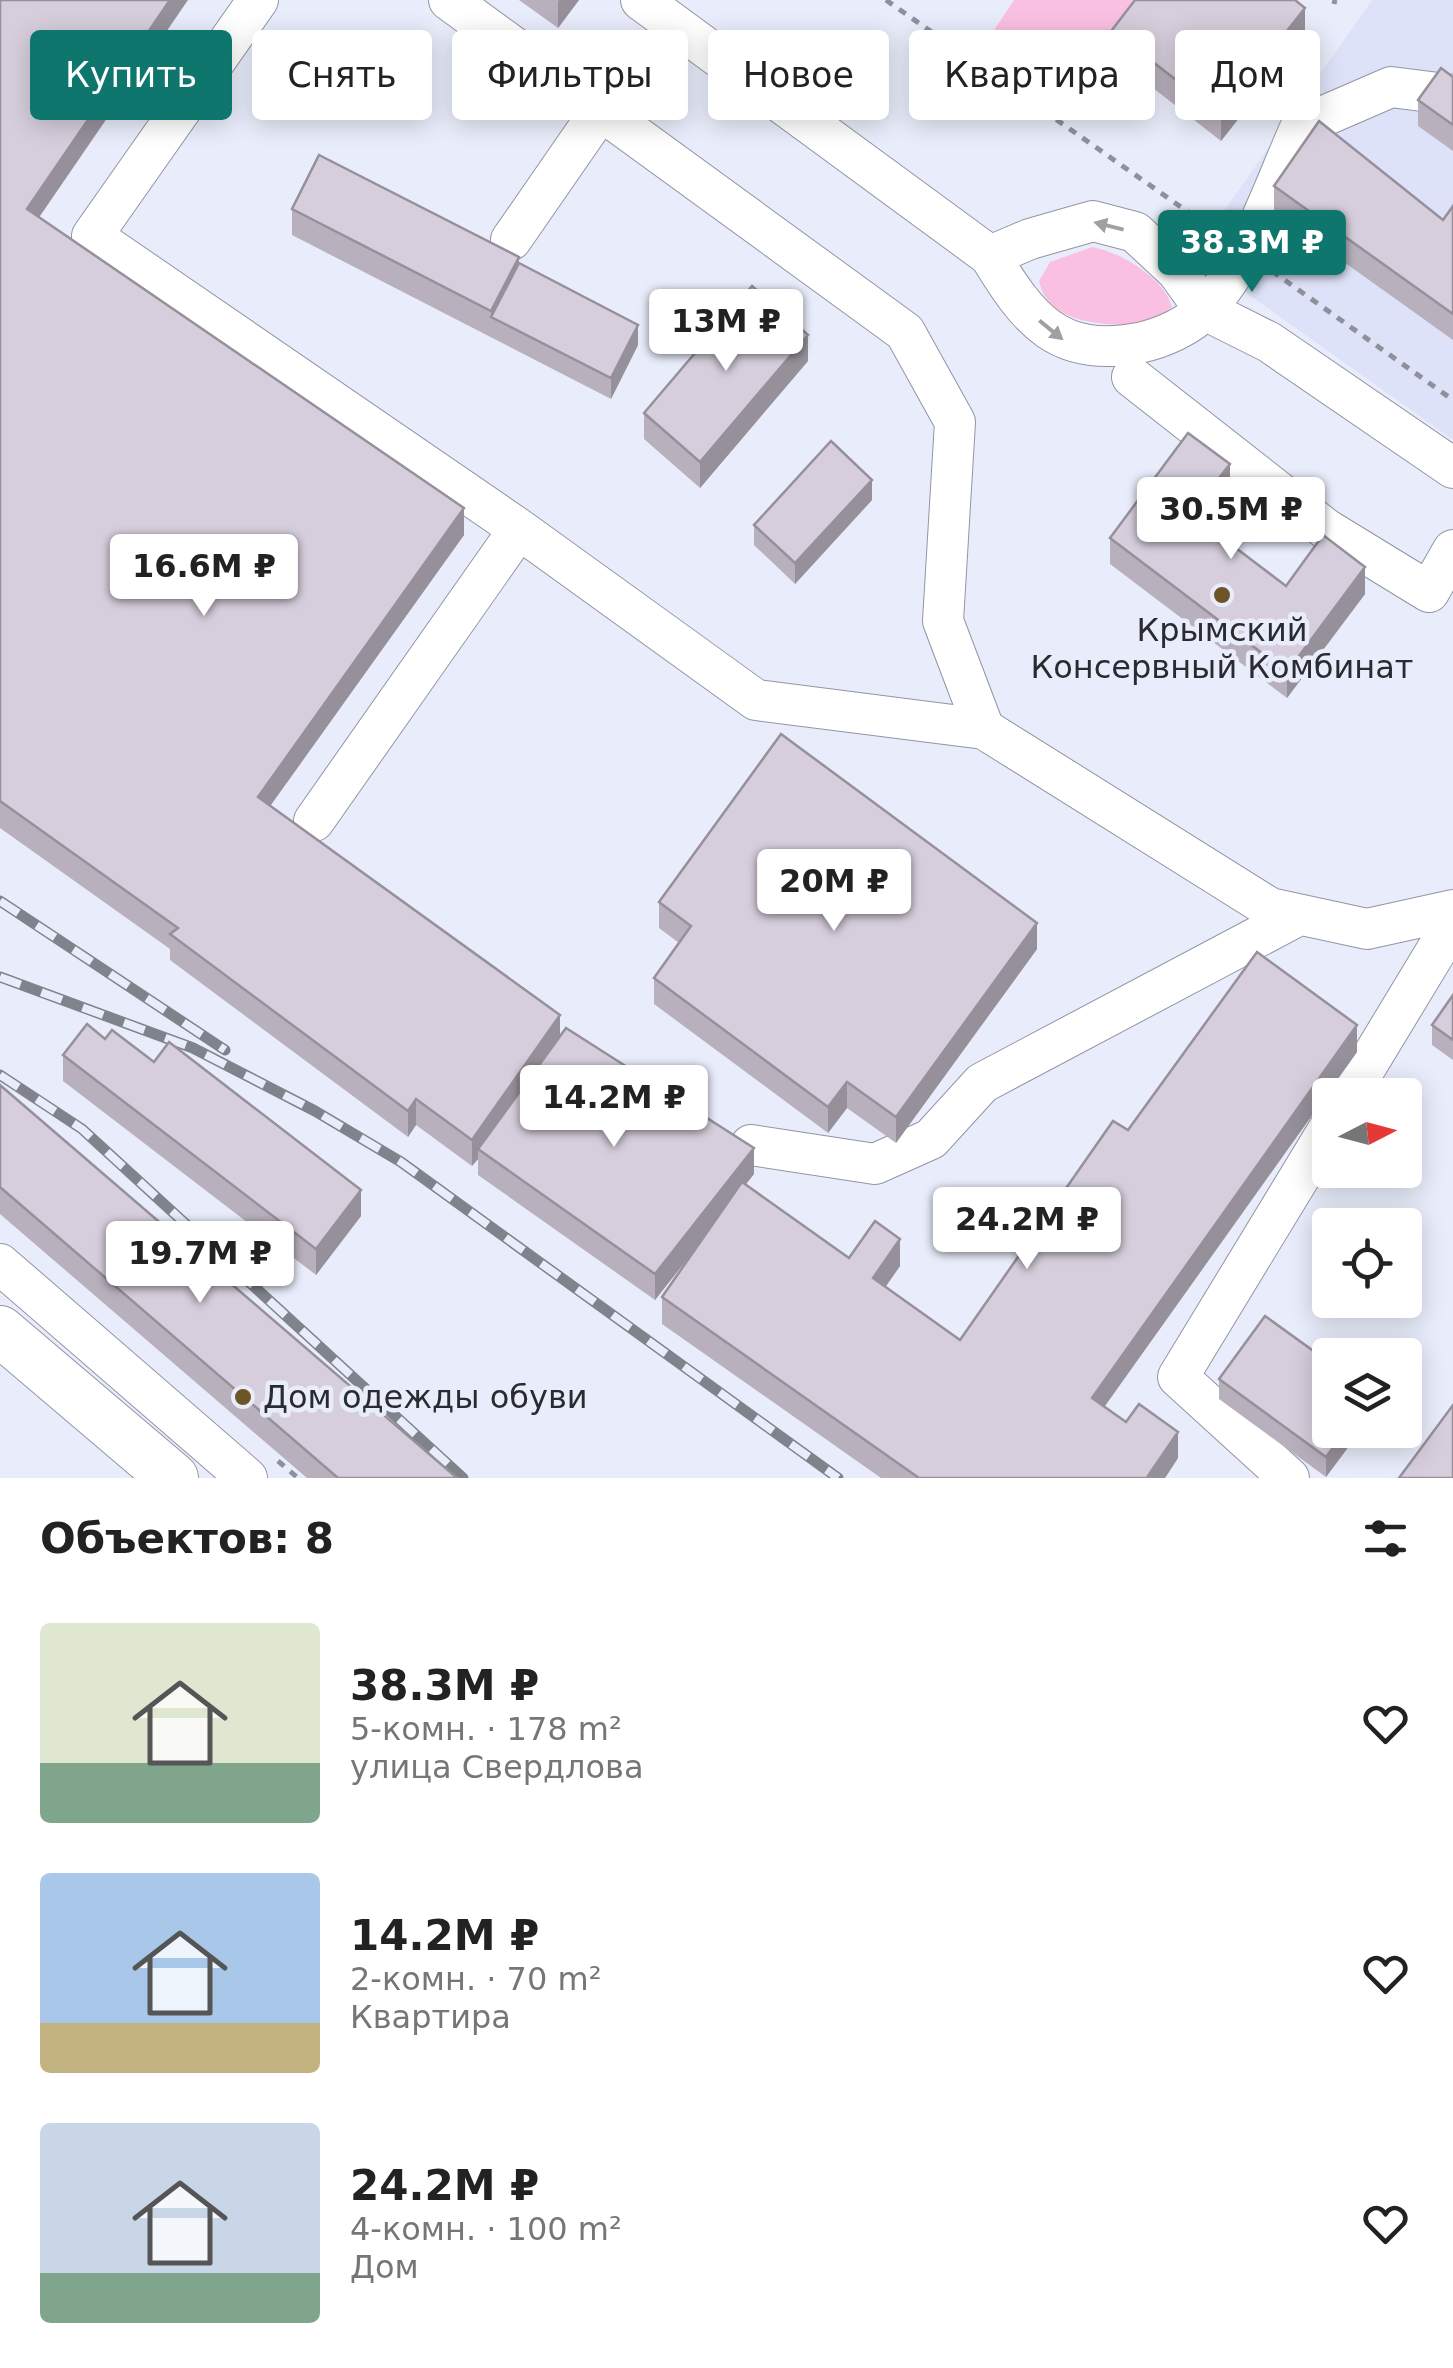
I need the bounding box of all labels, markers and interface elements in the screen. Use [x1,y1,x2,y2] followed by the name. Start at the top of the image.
[30,30,232,120] chip: Купить
[252,30,432,120] chip: Снять
[452,30,688,120] chip: Фильтры
[708,30,889,120] chip: Новое
[909,30,1155,120] chip: Квартира
[1175,30,1320,120] chip: Дом
[1160,210,1344,295] pin: 38.3M ₽
[1093,217,1124,233] one-way arrow
[1180,223,1324,261] text: 38.3M ₽
[656,289,796,374] pin: 13M ₽
[671,302,781,340] text: 13M ₽
[1038,319,1063,340] one-way arrow
[1139,477,1323,562] pin: 30.5M ₽
[1159,490,1303,528] text: 30.5M ₽
[112,534,296,619] pin: 16.6M ₽
[132,547,276,585] text: 16.6M ₽
[1211,584,1233,606] marker: Крымский Консервный Комбинат
[1031,611,1413,686] place label: Крымский Консервный Комбинат
[764,849,904,934] pin: 20M ₽
[779,862,889,900] text: 20M ₽
[522,1065,706,1150] pin: 14.2M ₽
[542,1078,686,1116] text: 14.2M ₽
[1312,1078,1422,1188] north arrow
[1312,1078,1422,1448] map controls
[935,1187,1119,1272] pin: 24.2M ₽
[955,1200,1099,1238] text: 24.2M ₽
[1312,1208,1422,1318] button: locate
[108,1221,292,1306] pin: 19.7M ₽
[128,1234,272,1272] text: 19.7M ₽
[1312,1338,1422,1448] button: layers
[263,1378,588,1416] place label: Дом одежды обуви
[232,1386,254,1408] marker: Дом одежды обуви
[1358,1511,1413,1566] icon: filters
[40,1514,334,1563] text: Объектов: 8
[350,1661,539,1710] text: 38.3M ₽
[120,1663,240,1783] icon: home
[1358,1696,1413,1751] icon: heart
[350,1710,622,1748] text: 5-комн. · 178 m²
[350,1748,644,1786] text: улица Свердлова
[350,1911,539,1960] text: 14.2M ₽
[120,1913,240,2033] icon: home
[1358,1946,1413,2001] icon: heart
[350,1960,601,1998] text: 2-комн. · 70 m²
[350,1998,511,2036] text: Квартира
[350,2161,539,2210] text: 24.2M ₽
[120,2163,240,2283] icon: home
[1358,2196,1413,2251] icon: heart
[350,2210,622,2248] text: 4-комн. · 100 m²
[350,2248,419,2286] text: Дом

